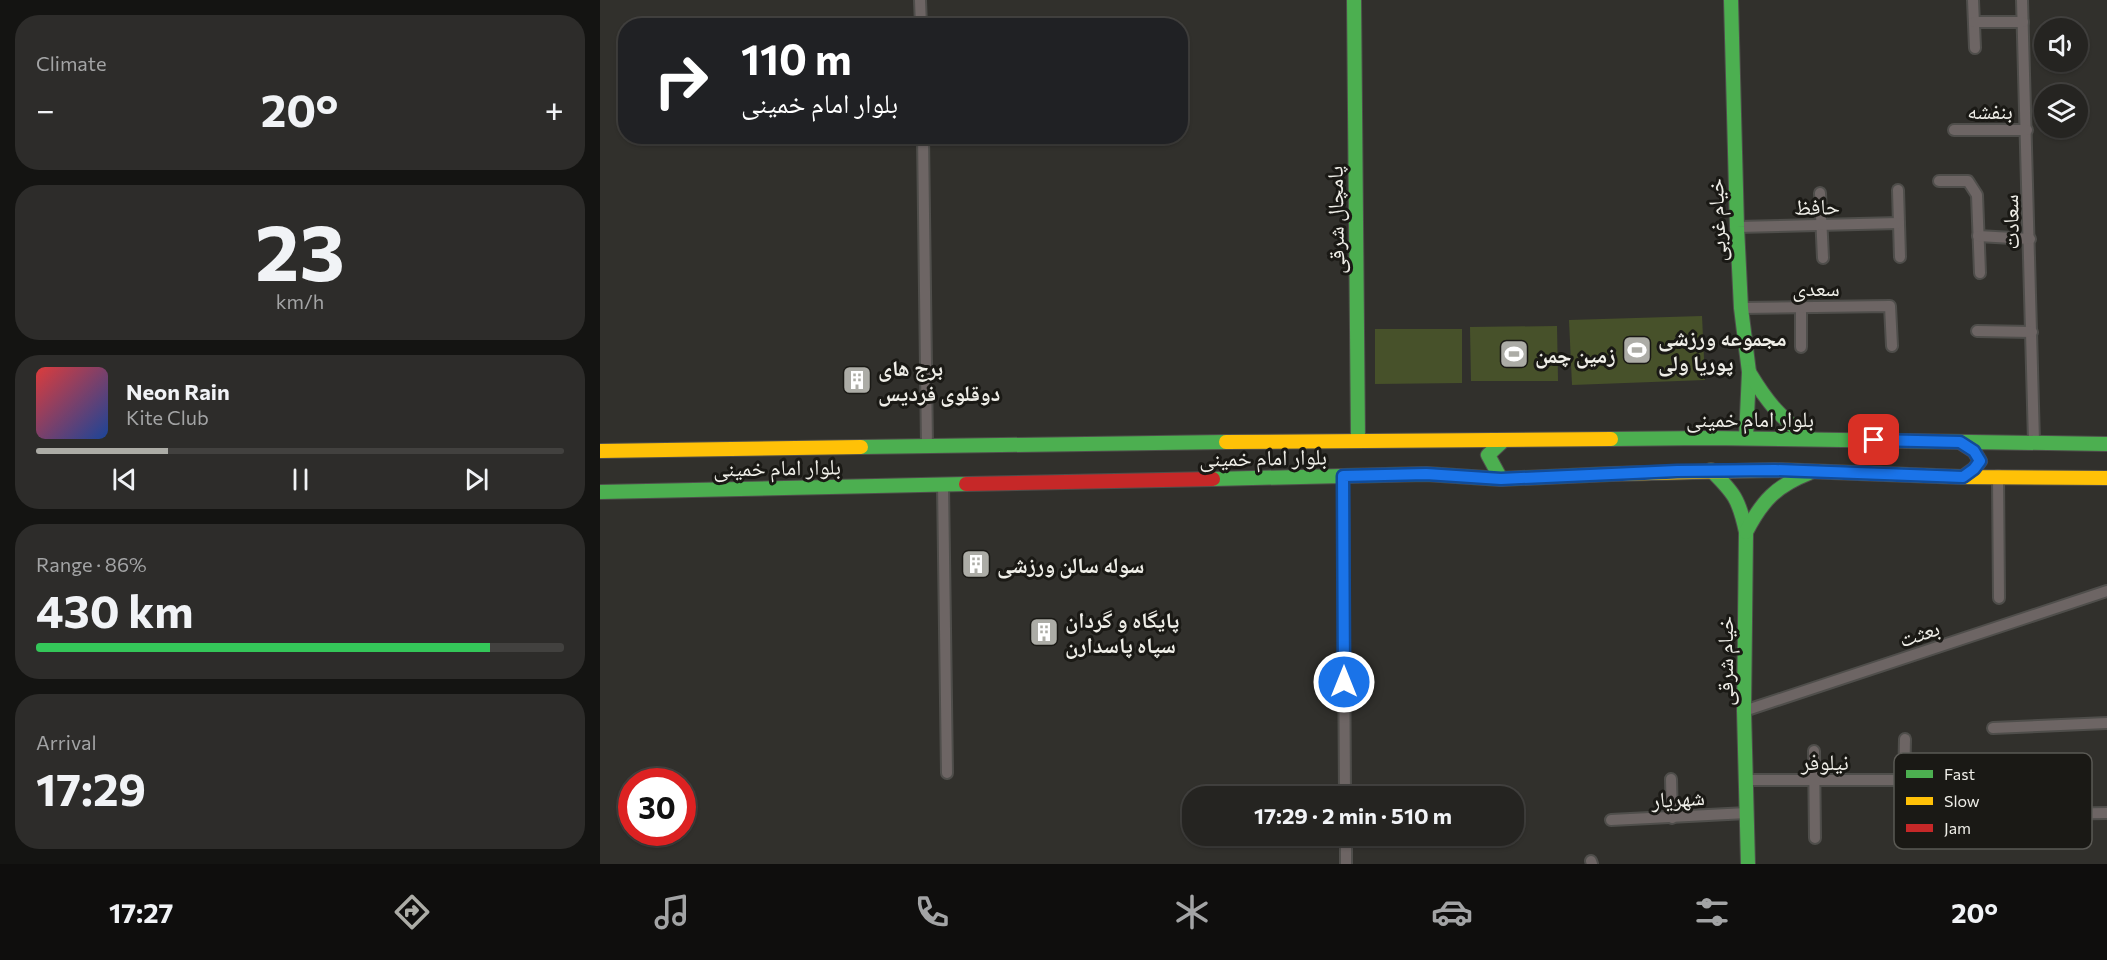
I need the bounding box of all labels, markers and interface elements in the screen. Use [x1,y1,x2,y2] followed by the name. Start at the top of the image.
[2034,18,2088,138] map controls
[2034,18,2088,72] button: sound
[741,32,852,84] text: 110 m
[642,42,720,120] icon: right
[36,51,106,75] text: Climate
[261,81,339,136] text: 20°
[2034,84,2088,138] button: layers
[741,86,898,119] text: بلوار امام خمینی
[36,88,55,129] text: −
[545,88,564,129] text: +
[1967,97,2013,124] street label: بنفشه
[1321,166,1351,274] street label: پامچال شرقی
[1701,178,1733,262] street label: خیام غربی
[1794,192,1840,220] street label: حافظ
[1996,194,2024,250] street label: سعادت
[255,202,345,297] text: 23
[1792,274,1840,302] street label: سعدی
[276,289,324,313] text: km/h
[1658,324,1787,377] place label: مجموعه ورزشی پوریا ولی
[1621,334,1653,366] sports icon: مجموعه ورزشی پوریا ولی
[1498,338,1530,370] sports icon: زمین چمن
[1535,341,1616,369] place label: زمین چمن
[878,354,1000,407] place label: برج های دوقلوی فردیس
[841,364,873,396] building icon: برج های دوقلوی فردیس
[126,378,230,405] text: Neon Rain
[126,405,209,429] text: Kite Club
[1686,405,1814,434] street label: بلوار امام خمینی
[1848,414,1899,465] pin
[1857,423,1890,456] icon: arrive
[1199,442,1327,474] street label: بلوار امام خمینی
[713,452,841,484] street label: بلوار امام خمینی
[108,463,141,496] icon: previous
[284,463,317,496] icon: pause
[460,463,493,496] icon: next
[960,548,992,580] building icon: سوله سالن ورزشی
[997,551,1144,579] place label: سوله سالن ورزشی
[36,552,147,576] text: Range · 86%
[36,582,193,637] text: 430 km
[1065,606,1179,659] place label: پایگاه و گردان سپاه پاسدارن
[1895,614,1943,652] street label: بعثت
[1028,616,1060,648] building icon: پایگاه و گردان سپاه پاسدارن
[1711,616,1740,706] street label: خیام شرقی
[1312,650,1376,714] position arrow
[36,730,97,754] text: Arrival
[1800,748,1849,775] street label: نیلوفر
[1894,753,2092,849] legend
[36,760,146,815] text: 17:29
[1944,764,1975,783] text: Fast
[618,768,696,846] speed limit sign: 30
[1650,783,1705,813] street label: شهریار
[1944,791,1980,810] text: Slow
[1254,802,1452,829] text: 17:29 · 2 min · 510 m
[1944,818,1971,837] text: Jam
[391,891,433,933] icon: directions
[651,891,693,933] icon: music
[911,891,953,933] icon: phone
[1171,891,1213,933] icon: climate
[1431,891,1473,933] icon: car
[1691,891,1733,933] icon: filters
[109,896,173,929] text: 17:27
[1951,896,1998,929] text: 20°

